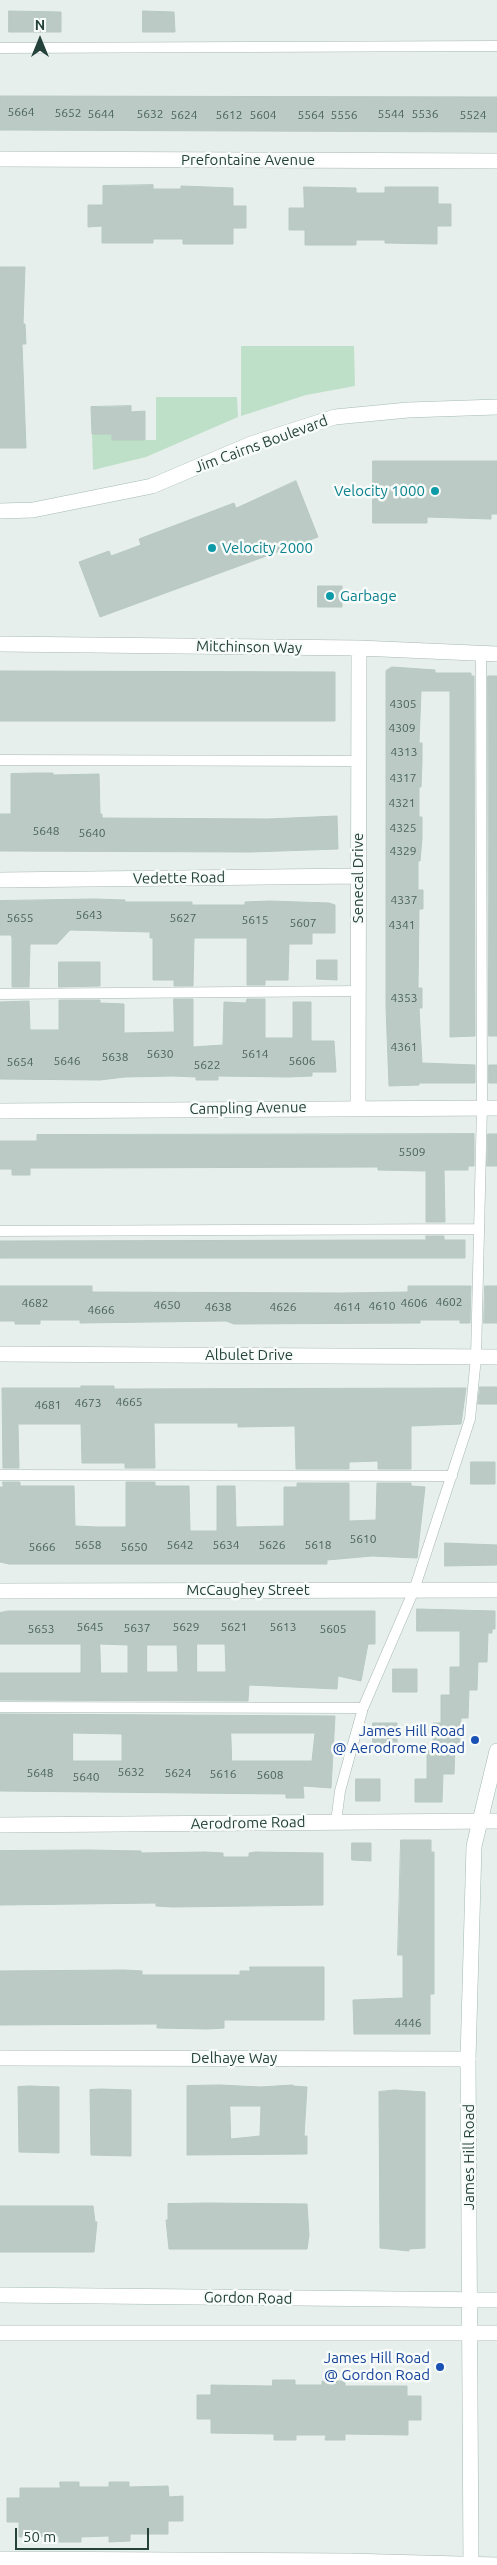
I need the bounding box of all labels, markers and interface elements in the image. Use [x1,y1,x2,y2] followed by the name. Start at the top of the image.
[15,15,65,65] north arrow
[35,17,45,33] text: N
[7,105,35,119] house number: 5664
[54,106,82,120] house number: 5652
[87,107,115,121] house number: 5644
[136,107,164,121] house number: 5632
[377,107,405,121] house number: 5544
[411,107,439,121] house number: 5536
[170,108,198,122] house number: 5624
[215,108,243,122] house number: 5612
[249,108,277,122] house number: 5604
[297,108,325,122] house number: 5564
[330,108,358,122] house number: 5556
[459,108,487,122] house number: 5524
[181,151,315,169] street label: Prefontaine Avenue
[192,411,330,477] street label: Jim Cairns Boulevard
[334,482,425,500] place label: Velocity 1000
[429,485,441,497] marker: Velocity 1000
[222,539,313,557] place label: Velocity 2000
[206,542,218,554] marker: Velocity 2000
[340,587,397,605] place label: Garbage
[324,590,336,602] marker: Garbage
[196,637,302,657] street label: Mitchinson Way
[389,697,417,711] house number: 4305
[388,721,416,735] house number: 4309
[390,745,418,759] house number: 4313
[389,771,417,785] house number: 4317
[388,796,416,810] house number: 4321
[389,821,417,835] house number: 4325
[32,824,60,838] house number: 5648
[78,826,106,840] house number: 5640
[349,833,367,923] street label: Senecal Drive
[389,844,417,858] house number: 4329
[133,868,225,888] street label: Vedette Road
[390,893,418,907] house number: 4337
[75,908,103,922] house number: 5643
[6,911,34,925] house number: 5655
[169,911,197,925] house number: 5627
[241,913,269,927] house number: 5615
[289,916,317,930] house number: 5607
[388,918,416,932] house number: 4341
[390,991,418,1005] house number: 4353
[390,1040,418,1054] house number: 4361
[146,1047,174,1061] house number: 5630
[241,1047,269,1061] house number: 5614
[101,1050,129,1064] house number: 5638
[53,1054,81,1068] house number: 5646
[288,1054,316,1068] house number: 5606
[6,1055,34,1069] house number: 5654
[193,1058,221,1072] house number: 5622
[189,1098,307,1118] street label: Campling Avenue
[398,1145,426,1159] house number: 5509
[435,1295,463,1309] house number: 4602
[21,1296,49,1310] house number: 4682
[400,1296,428,1310] house number: 4606
[153,1298,181,1312] house number: 4650
[368,1299,396,1313] house number: 4610
[204,1300,232,1314] house number: 4638
[269,1300,297,1314] house number: 4626
[333,1300,361,1314] house number: 4614
[87,1303,115,1317] house number: 4666
[205,1346,293,1364] street label: Albulet Drive
[115,1395,143,1409] house number: 4665
[74,1396,102,1410] house number: 4673
[34,1398,62,1412] house number: 4681
[349,1532,377,1546] house number: 5610
[74,1538,102,1552] house number: 5658
[166,1538,194,1552] house number: 5642
[212,1538,240,1552] house number: 5634
[258,1538,286,1552] house number: 5626
[304,1538,332,1552] house number: 5618
[28,1540,56,1554] house number: 5666
[120,1540,148,1554] house number: 5650
[186,1581,310,1599] street label: McCaughey Street
[76,1620,104,1634] house number: 5645
[172,1620,200,1634] house number: 5629
[220,1620,248,1634] house number: 5621
[269,1620,297,1634] house number: 5613
[123,1621,151,1635] house number: 5637
[27,1622,55,1636] house number: 5653
[319,1622,347,1636] house number: 5605
[332,1722,465,1757] place label: James Hill Road @ Aerodrome Road
[469,1734,481,1746] marker: James Hill Road @ Aerodrome Road
[117,1765,145,1779] house number: 5632
[26,1766,54,1780] house number: 5648
[164,1766,192,1780] house number: 5624
[209,1767,237,1781] house number: 5616
[256,1768,284,1782] house number: 5608
[72,1770,100,1784] house number: 5640
[190,1813,306,1833] street label: Aerodrome Road
[394,2016,422,2030] house number: 4446
[191,2049,277,2067] street label: Delhaye Way
[460,2104,478,2210] street label: James Hill Road
[204,2288,292,2308] street label: Gordon Road
[324,2349,430,2384] place label: James Hill Road @ Gordon Road
[434,2361,446,2373] marker: James Hill Road @ Gordon Road
[18,2518,151,2550] scale bar
[23,2528,56,2545] text: 50 m

